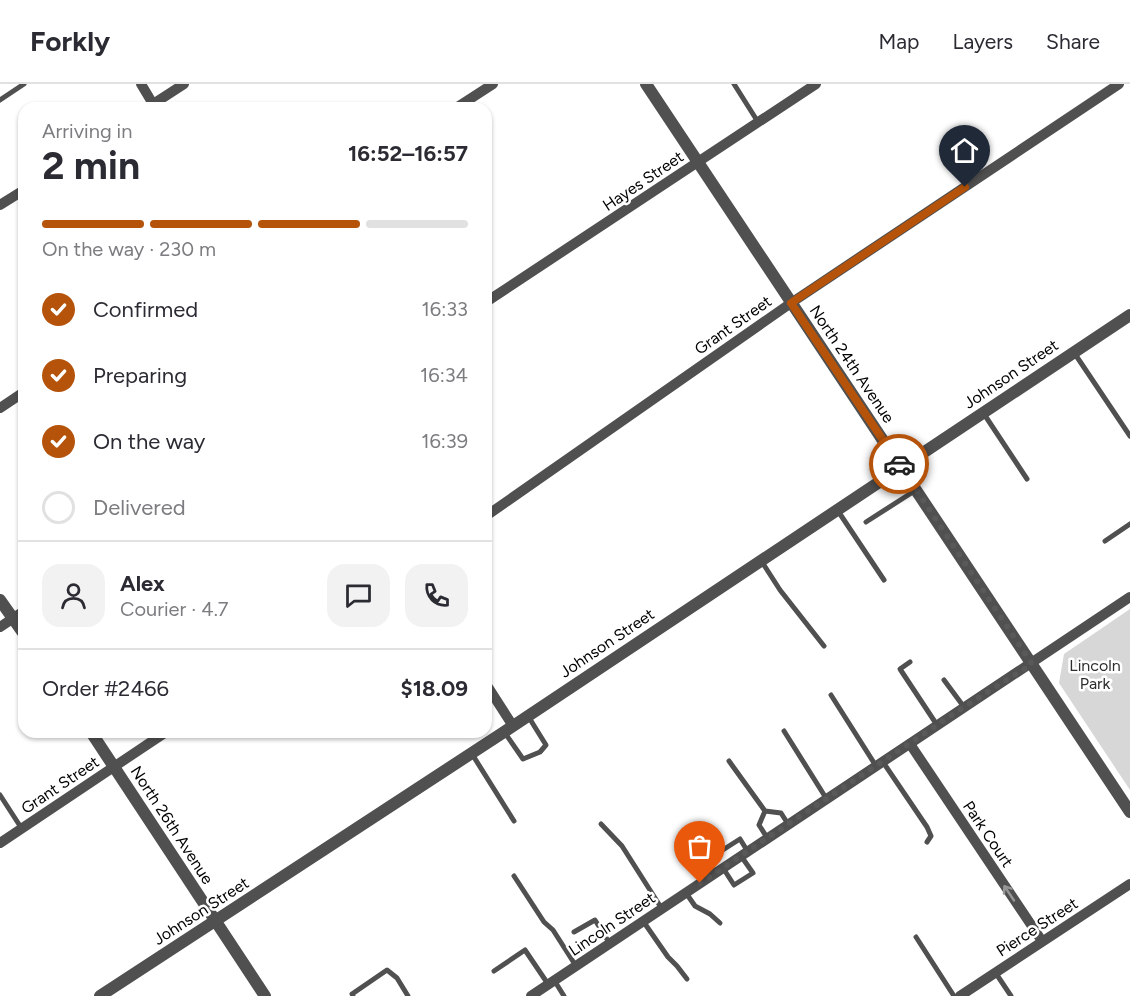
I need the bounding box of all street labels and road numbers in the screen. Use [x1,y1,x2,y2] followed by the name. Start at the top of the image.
[599,147,687,215] street label: Hayes Street
[691,292,775,358] street label: Grant Street
[806,302,899,427] street label: North 24th Avenue
[960,335,1062,413] street label: Johnson Street
[556,604,658,682] street label: Johnson Street
[18,752,102,818] street label: Grant Street
[127,762,217,888] street label: North 26th Avenue
[959,797,1017,871] street label: Park Court
[150,873,252,949] street label: Johnson Street
[565,888,659,960] street label: Lincoln Street
[993,894,1081,960] street label: Pierce Street

